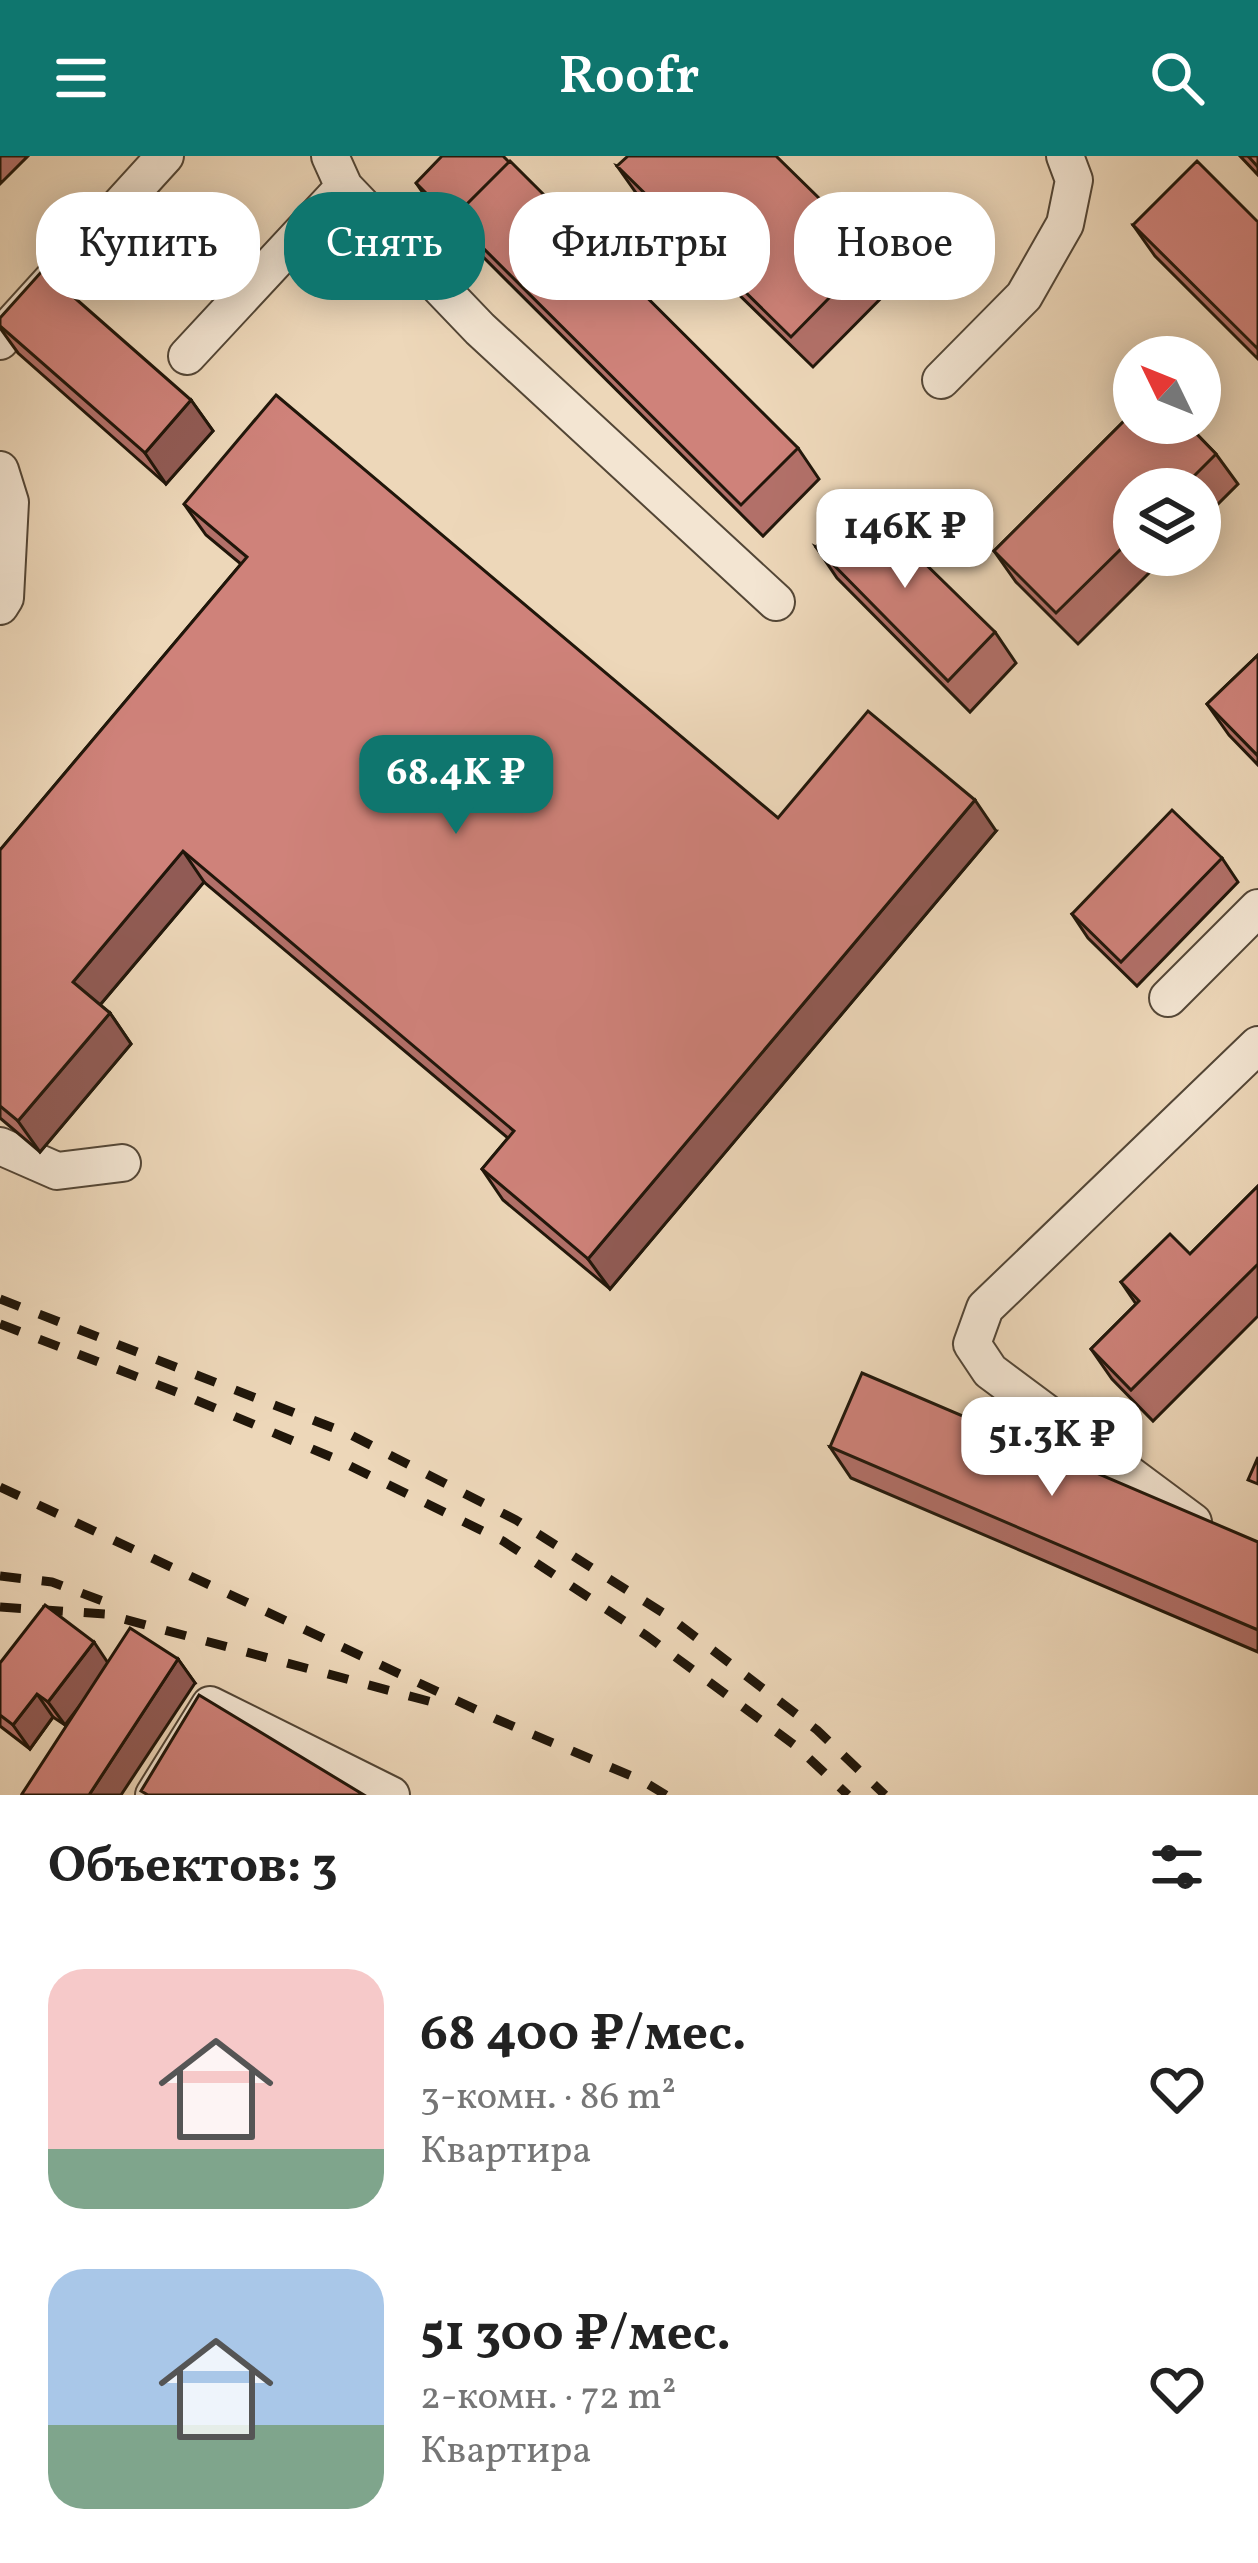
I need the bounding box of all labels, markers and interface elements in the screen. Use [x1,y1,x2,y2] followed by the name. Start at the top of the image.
[558,41,700,116] text: Roofr
[48,45,114,111] icon: menu
[1144,45,1210,111] icon: search
[36,192,260,300] chip: Купить
[284,192,485,300] chip: Снять
[509,192,770,300] chip: Фильтры
[794,192,995,300] chip: Новое
[1113,336,1221,444] north arrow
[1113,336,1221,576] map controls
[1113,468,1221,576] button: layers
[807,489,1003,591] pin: 146K ₽
[843,501,967,555] text: 146K ₽
[345,735,567,837] pin: 68.4K ₽
[386,747,526,801] text: 68.4K ₽
[941,1397,1163,1499] pin: 51.3K ₽
[988,1409,1116,1463] text: 51.3K ₽
[48,1832,338,1903] text: Объектов: 3
[1144,1834,1210,1900] icon: filters
[420,2000,746,2071] text: 68 400 ₽/мес.
[144,2017,288,2161] icon: home
[1144,2056,1210,2122] icon: heart
[420,2071,676,2125] text: 3-комн. · 86 m²
[420,2125,592,2179] text: Квартира
[420,2300,731,2371] text: 51 300 ₽/мес.
[144,2317,288,2461] icon: home
[1144,2356,1210,2422] icon: heart
[420,2371,676,2425] text: 2-комн. · 72 m²
[420,2425,592,2479] text: Квартира

